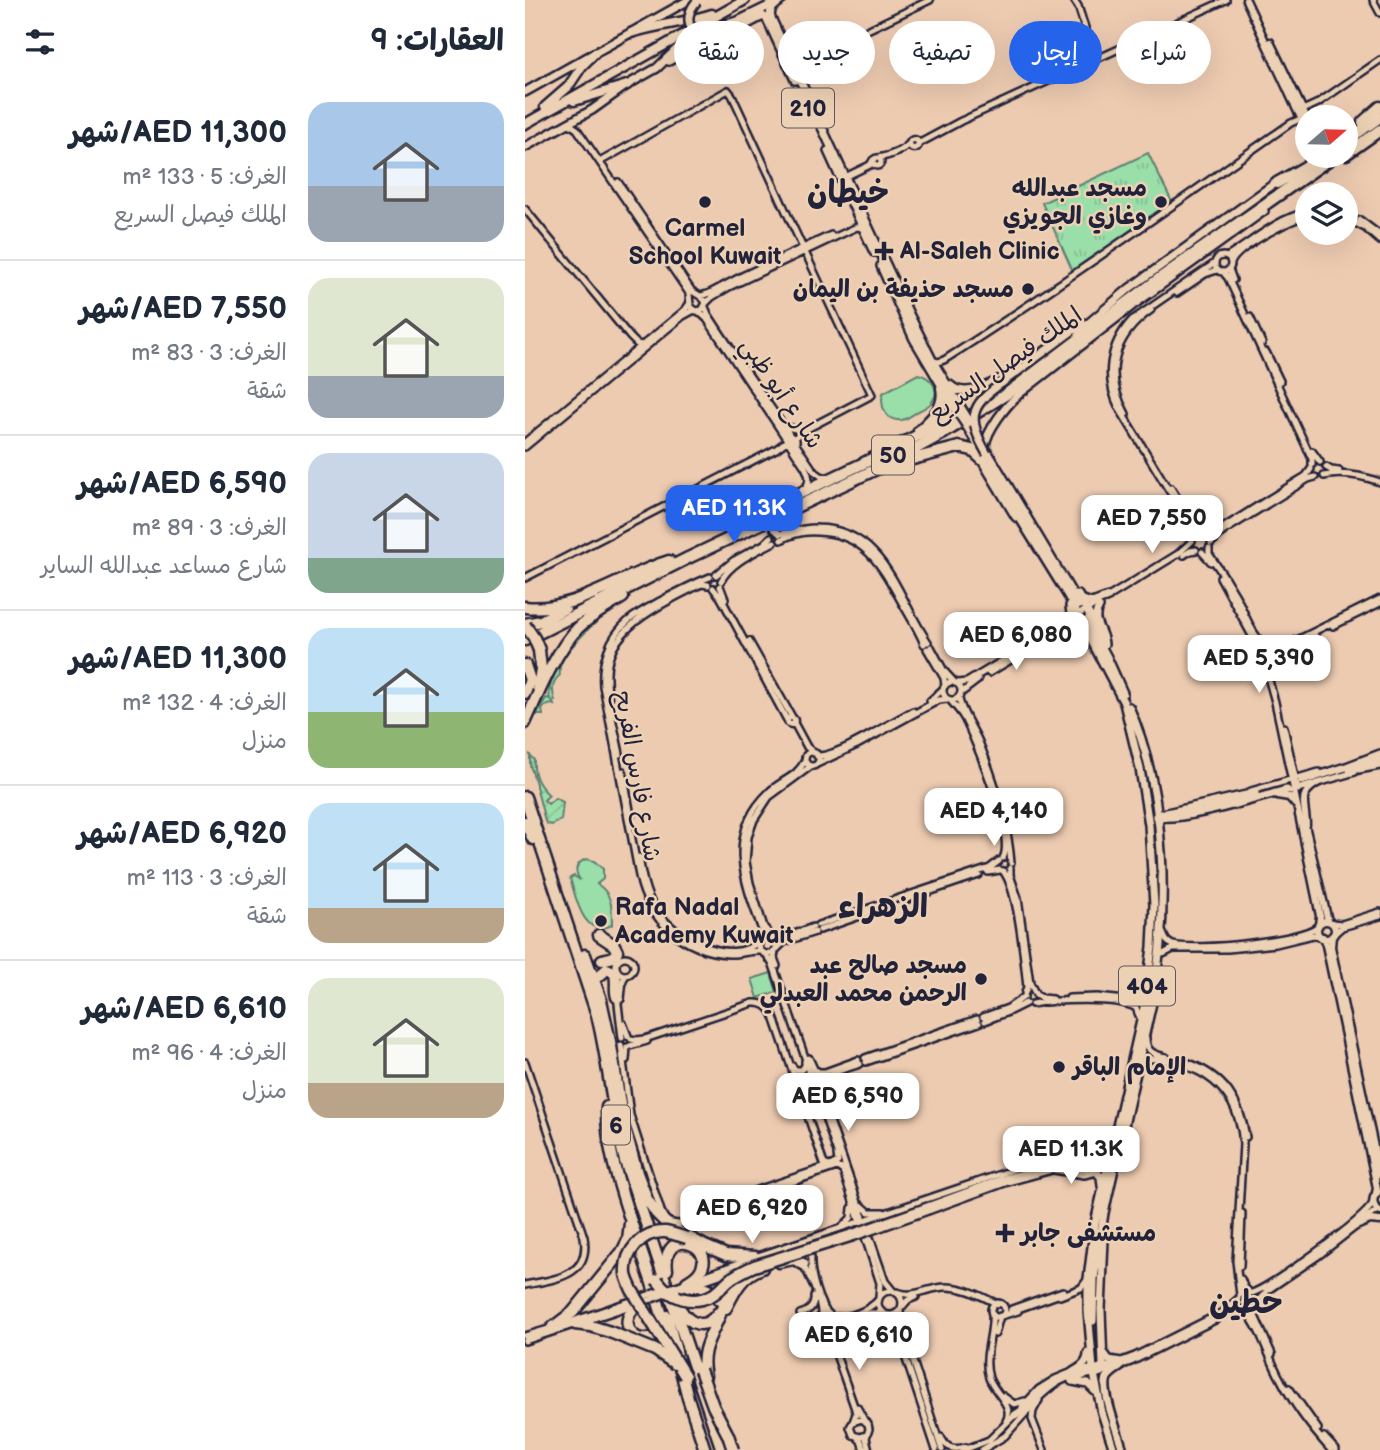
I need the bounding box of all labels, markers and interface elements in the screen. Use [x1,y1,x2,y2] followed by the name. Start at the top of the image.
[674,21,764,84] chip: شقة
[778,21,875,84] chip: جديد
[889,21,995,84] chip: تصفية
[1009,21,1102,84] chip: إيجار
[1116,21,1211,84] chip: شراء
[21,23,59,61] icon: filters
[371,23,504,59] text: العقارات: 9
[782,88,834,128] road number: 210
[1295,105,1358,168] north arrow
[1295,105,1358,245] map controls
[69,115,287,151] text: AED 11,300/شهر
[364,130,448,214] icon: home
[123,163,287,191] text: الغرف: 5 · 133 m²
[807,174,889,213] district label: خيطان
[1003,174,1147,234] place label: مسجد عبدالله وغازي الجويزي
[1295,182,1358,245] button: layers
[697,194,713,210] marker: Carmel School Kuwait
[1153,194,1169,210] marker: مسجد عبدالله وغازي الجويزي
[114,201,287,229] text: الملك فيصل السريع
[629,214,781,271] place label: Carmel School Kuwait
[899,237,1060,266] place label: Al-Saleh Clinic
[874,241,894,261] marker: Al-Saleh Clinic
[793,275,1014,304] place label: مسجد حذيفة بن اليمان
[1020,281,1036,297] marker: مسجد حذيفة بن اليمان
[79,291,287,327] text: AED 7,550/شهر
[923,301,1089,430] street label: الملك فيصل السريع
[364,306,448,390] icon: home
[729,332,830,458] street label: شارع أبو ظبي
[131,339,287,367] text: الغرف: 3 · 83 m²
[247,377,287,405] text: شقة
[872,436,914,475] road number: 50
[78,466,287,502] text: AED 6,590/شهر
[364,481,448,565] icon: home
[654,486,814,545] pin: AED 11.3K
[682,494,786,522] text: AED 11.3K
[1072,496,1232,555] pin: AED 7,550
[1097,504,1207,532] text: AED 7,550
[132,514,287,542] text: الغرف: 3 · 89 m²
[41,552,287,580] text: شارع مساعد عبدالله الساير
[936,612,1096,672] pin: AED 6,080
[960,621,1072,649] text: AED 6,080
[1179,636,1339,695] pin: AED 5,390
[69,641,287,677] text: AED 11,300/شهر
[1204,644,1314,672] text: AED 5,390
[364,656,448,740] icon: home
[606,688,667,864] street label: شارع فارس الفريح
[122,689,287,717] text: الغرف: 4 · 132 m²
[242,727,287,755] text: منزل
[914,788,1074,848] pin: AED 4,140
[940,797,1048,825] text: AED 4,140
[77,816,287,852] text: AED 6,920/شهر
[364,831,448,915] icon: home
[127,864,287,892] text: الغرف: 3 · 113 m²
[838,888,928,927] district label: الزهراء
[614,893,793,950] place label: Rafa Nadal Academy Kuwait
[247,902,287,930] text: شقة
[593,913,609,929] marker: Rafa Nadal Academy Kuwait
[760,951,967,1014] place label: مسجد صالح عبد الرحمن محمد العبدلي
[1119,967,1175,1006] road number: 404
[973,971,989,987] marker: مسجد صالح عبد الرحمن محمد العبدلي
[82,991,287,1027] text: AED 6,610/شهر
[364,1006,448,1090] icon: home
[132,1039,287,1067] text: الغرف: 4 · 96 m²
[1071,1053,1186,1085] place label: الإمام الباقر
[1051,1059,1067,1075] marker: الإمام الباقر
[768,1074,928,1133] pin: AED 6,590
[242,1077,287,1105] text: منزل
[792,1082,904,1110] text: AED 6,590
[602,1106,630,1144] road number: 6
[991,1126,1151,1186] pin: AED 11.3K
[1019,1135,1123,1163] text: AED 11.3K
[672,1186,832,1245] pin: AED 6,920
[696,1194,808,1222] text: AED 6,920
[1019,1219,1156,1248] place label: مستشفى جابر
[995,1223,1015,1243] marker: مستشفى جابر
[1209,1284,1283,1323] district label: حطين
[779,1312,939,1372] pin: AED 6,610
[805,1321,913,1349] text: AED 6,610

